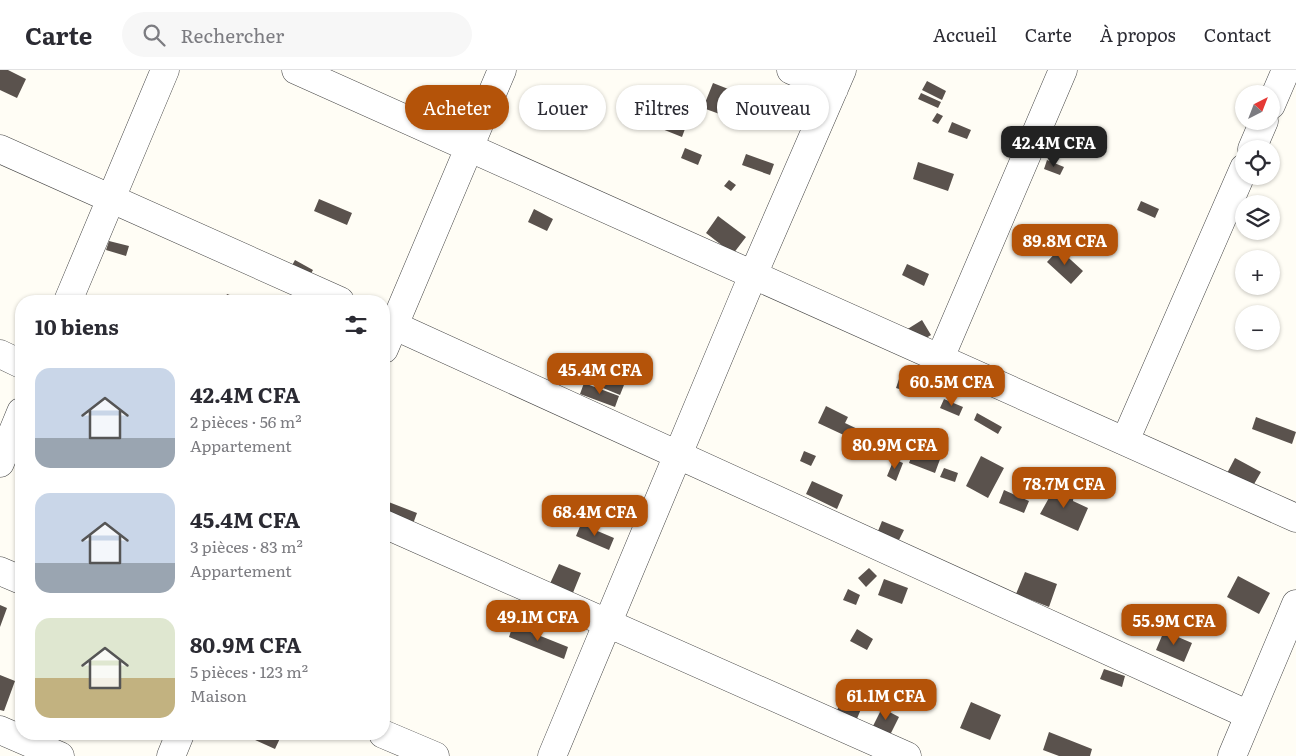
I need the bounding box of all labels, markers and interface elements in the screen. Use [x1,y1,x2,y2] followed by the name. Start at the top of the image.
[122,12,472,57] search box
[25,17,92,52] text: Carte
[140,21,168,49] icon: search
[180,21,284,49] text: Rechercher
[933,21,997,48] text: Accueil
[1025,21,1072,48] text: Carte
[1100,21,1176,48] text: À propos
[1204,21,1271,48] text: Contact
[405,85,509,130] chip: Acheter
[519,85,606,130] chip: Louer
[616,85,707,130] chip: Filtres
[717,85,829,130] chip: Nouveau
[1235,85,1280,130] north arrow
[1235,85,1280,350] map controls
[997,126,1111,168] pin: 42.4M CFA
[1012,130,1096,154] text: 42.4M CFA
[1235,140,1280,185] button: locate
[1235,195,1280,240] button: layers
[1008,224,1122,266] pin: 89.8M CFA
[1023,228,1107,252] text: 89.8M CFA
[1235,250,1280,295] button: +
[1235,305,1280,350] button: −
[35,310,119,341] text: 10 biens
[342,311,370,339] icon: filters
[543,352,657,395] pin: 45.4M CFA
[558,357,642,381] text: 45.4M CFA
[895,364,1009,407] pin: 60.5M CFA
[910,369,994,393] text: 60.5M CFA
[190,378,300,409] text: 42.4M CFA
[75,388,135,448] icon: home
[190,409,302,433] text: 2 pièces · 56 m²
[838,428,952,470] pin: 80.9M CFA
[853,432,937,456] text: 80.9M CFA
[190,433,292,457] text: Appartement
[1007,466,1121,509] pin: 78.7M CFA
[1023,471,1105,495] text: 78.7M CFA
[538,494,652,537] pin: 68.4M CFA
[553,499,637,523] text: 68.4M CFA
[190,503,300,534] text: 45.4M CFA
[75,513,135,573] icon: home
[190,534,303,558] text: 3 pièces · 83 m²
[190,558,292,582] text: Appartement
[481,600,595,642] pin: 49.1M CFA
[497,604,579,628] text: 49.1M CFA
[1117,604,1231,646] pin: 55.9M CFA
[1132,608,1216,632] text: 55.9M CFA
[190,628,301,659] text: 80.9M CFA
[75,638,135,698] icon: home
[190,659,308,683] text: 5 pièces · 123 m²
[829,678,943,721] pin: 61.1M CFA
[190,683,247,707] text: Maison
[846,683,926,707] text: 61.1M CFA

